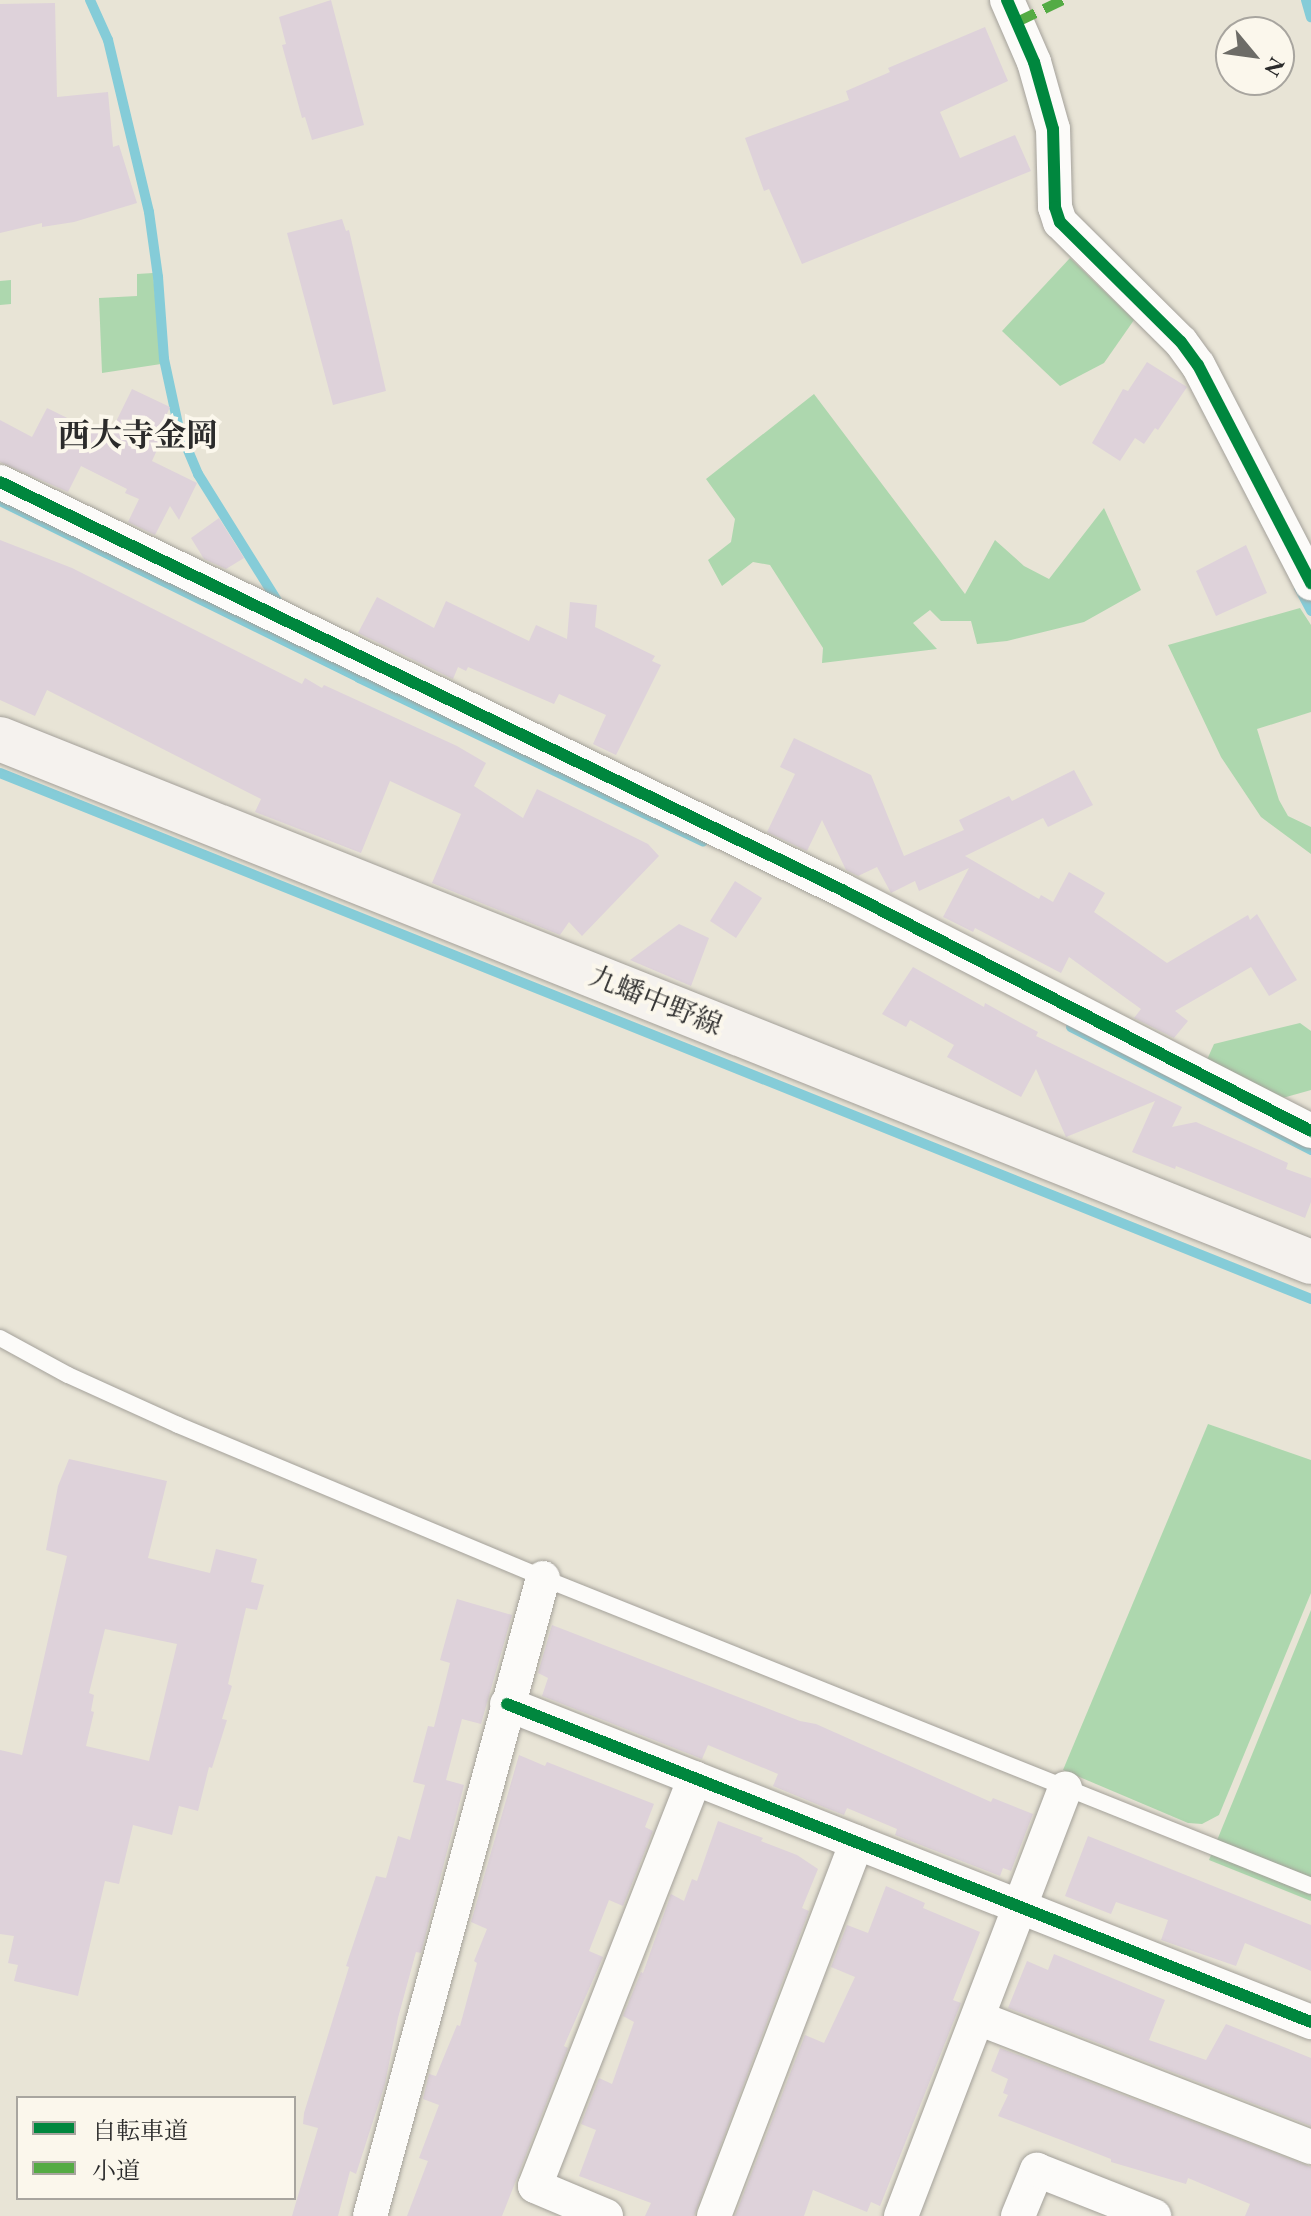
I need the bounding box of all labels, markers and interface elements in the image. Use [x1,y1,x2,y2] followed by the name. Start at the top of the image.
[1215,16,1295,96] north arrow
[1258,52,1292,82] text: N
[58,416,218,454] district label: 西大寺金岡
[585,958,727,1042] street label: 九蟠中野線
[16,2096,296,2200] legend
[92,2115,188,2146] text: 自転車道
[92,2155,140,2186] text: 小道

